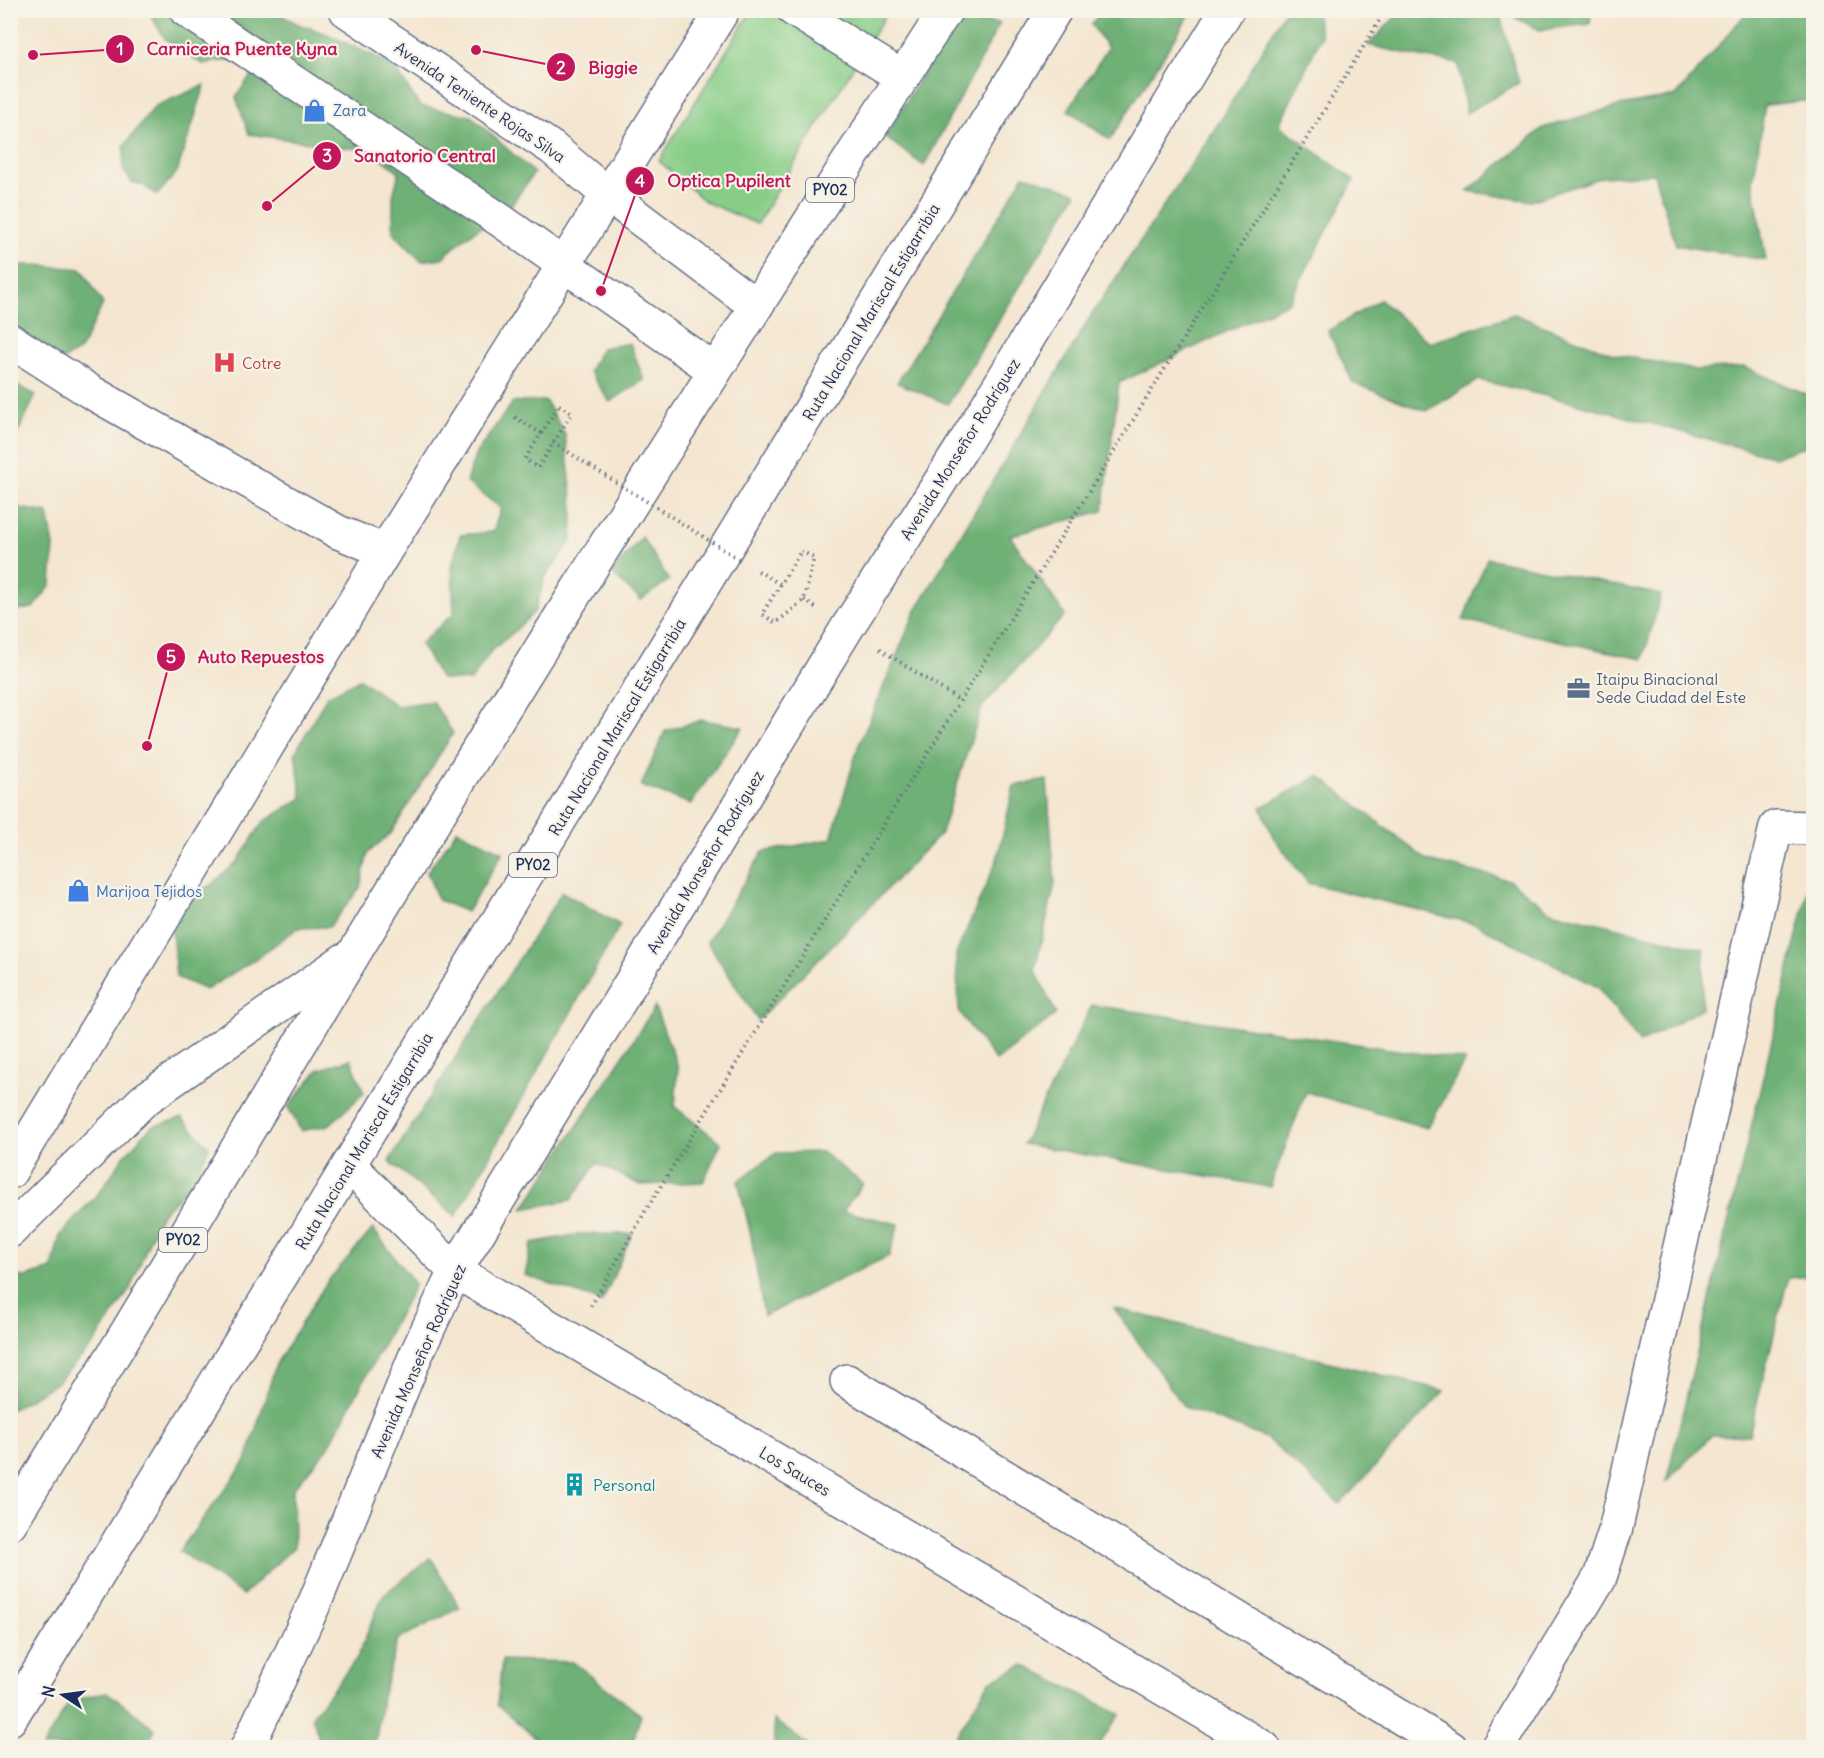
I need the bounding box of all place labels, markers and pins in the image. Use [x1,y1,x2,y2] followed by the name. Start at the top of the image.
[105,31,350,67] callout: Carniceria Puente Kyna
[546,49,649,85] callout: Biggie
[302,97,328,123] shop icon: Zara
[333,100,366,120] place label: Zara
[312,138,508,174] callout: Sanatorio Central
[625,163,802,199] callout: Optica Pupilent
[211,350,237,376] hospital icon: Cotre
[242,353,281,373] place label: Cotre
[156,639,336,675] callout: Auto Repuestos
[1596,669,1746,707] place label: Itaipu Binacional Sede Ciudad del Este
[1565,675,1591,701] office icon: Itaipu Binacional Sede Ciudad del Este
[65,878,91,904] shop icon: Marijoa Tejidos
[96,881,202,901] place label: Marijoa Tejidos
[562,1472,588,1498] building icon: Personal
[593,1475,655,1495] place label: Personal

